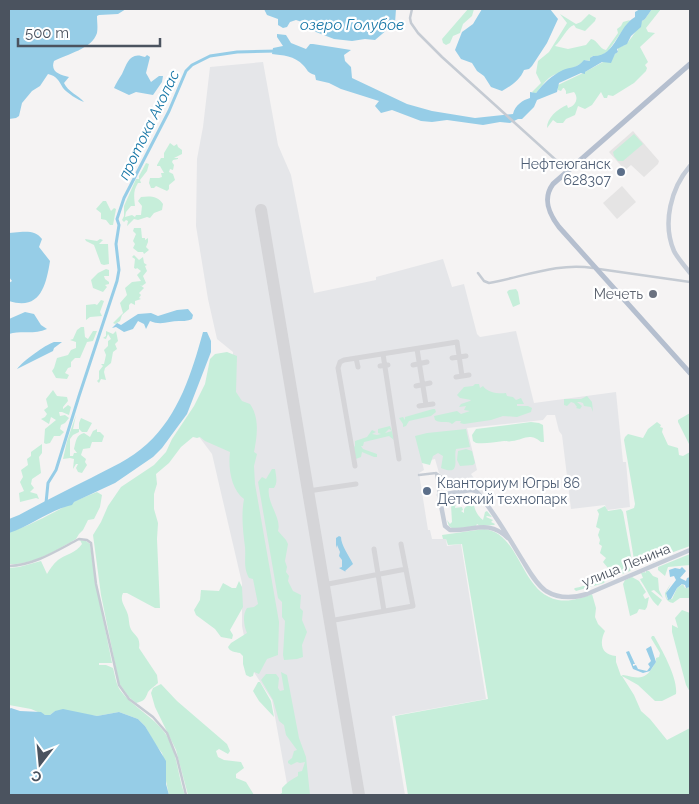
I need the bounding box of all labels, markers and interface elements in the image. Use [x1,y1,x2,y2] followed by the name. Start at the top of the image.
[18,15,160,47] scale bar
[300,16,404,34] water label: озеро Голубое
[25,24,69,42] text: 500 m
[115,67,183,183] water label: протока Акопас
[521,156,611,188] place label: Нефтеюганск 628307
[615,166,627,178] marker: Нефтеюганск 628307
[594,286,643,302] place label: Мечеть
[647,288,659,300] marker: Мечеть
[437,475,580,507] place label: Кванториум Югры 86 Детский технопарк
[421,485,433,497] marker: Кванториум Югры 86 Детский технопарк
[579,540,673,590] street label: улица Ленина
[15,739,65,789] north arrow
[29,767,43,786] text: С

